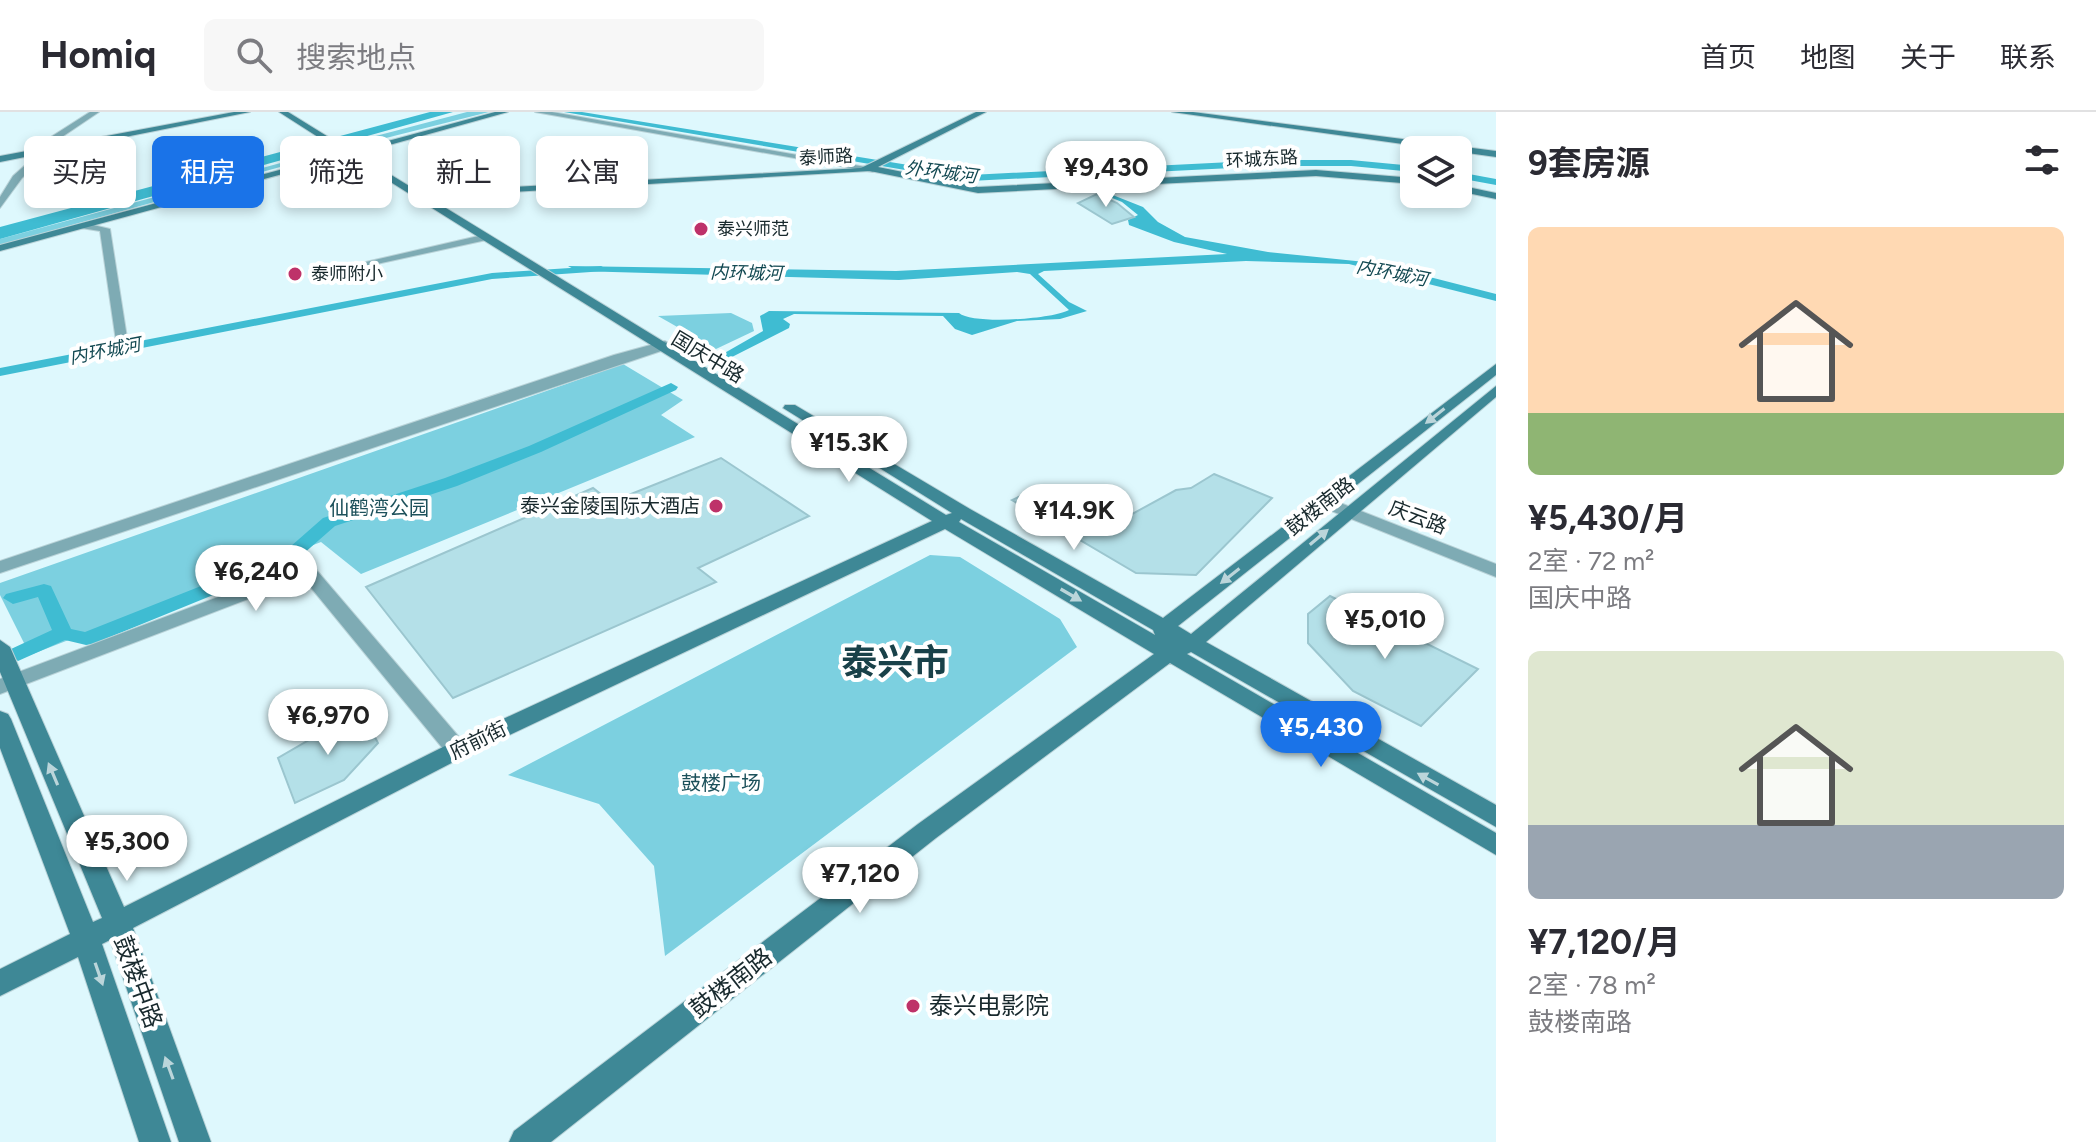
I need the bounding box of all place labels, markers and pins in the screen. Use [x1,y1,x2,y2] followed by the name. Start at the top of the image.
[1041,141,1171,209] pin: ¥9,430
[717,218,789,240] place label: 泰兴师范
[692,220,710,238] marker: 泰兴师范
[311,263,383,285] place label: 泰师附小
[286,265,304,283] marker: 泰师附小
[784,416,914,484] pin: ¥15.3K
[1009,484,1139,552] pin: ¥14.9K
[520,494,700,518] place label: 泰兴金陵国际大酒店
[707,497,725,515] marker: 泰兴金陵国际大酒店
[191,545,321,613] pin: ¥6,240
[1320,593,1450,661] pin: ¥5,010
[263,689,393,757] pin: ¥6,970
[1256,701,1386,769] pin: ¥5,430
[62,815,192,883] pin: ¥5,300
[795,847,925,915] pin: ¥7,120
[929,991,1049,1020] place label: 泰兴电影院
[904,997,922,1015] marker: 泰兴电影院

